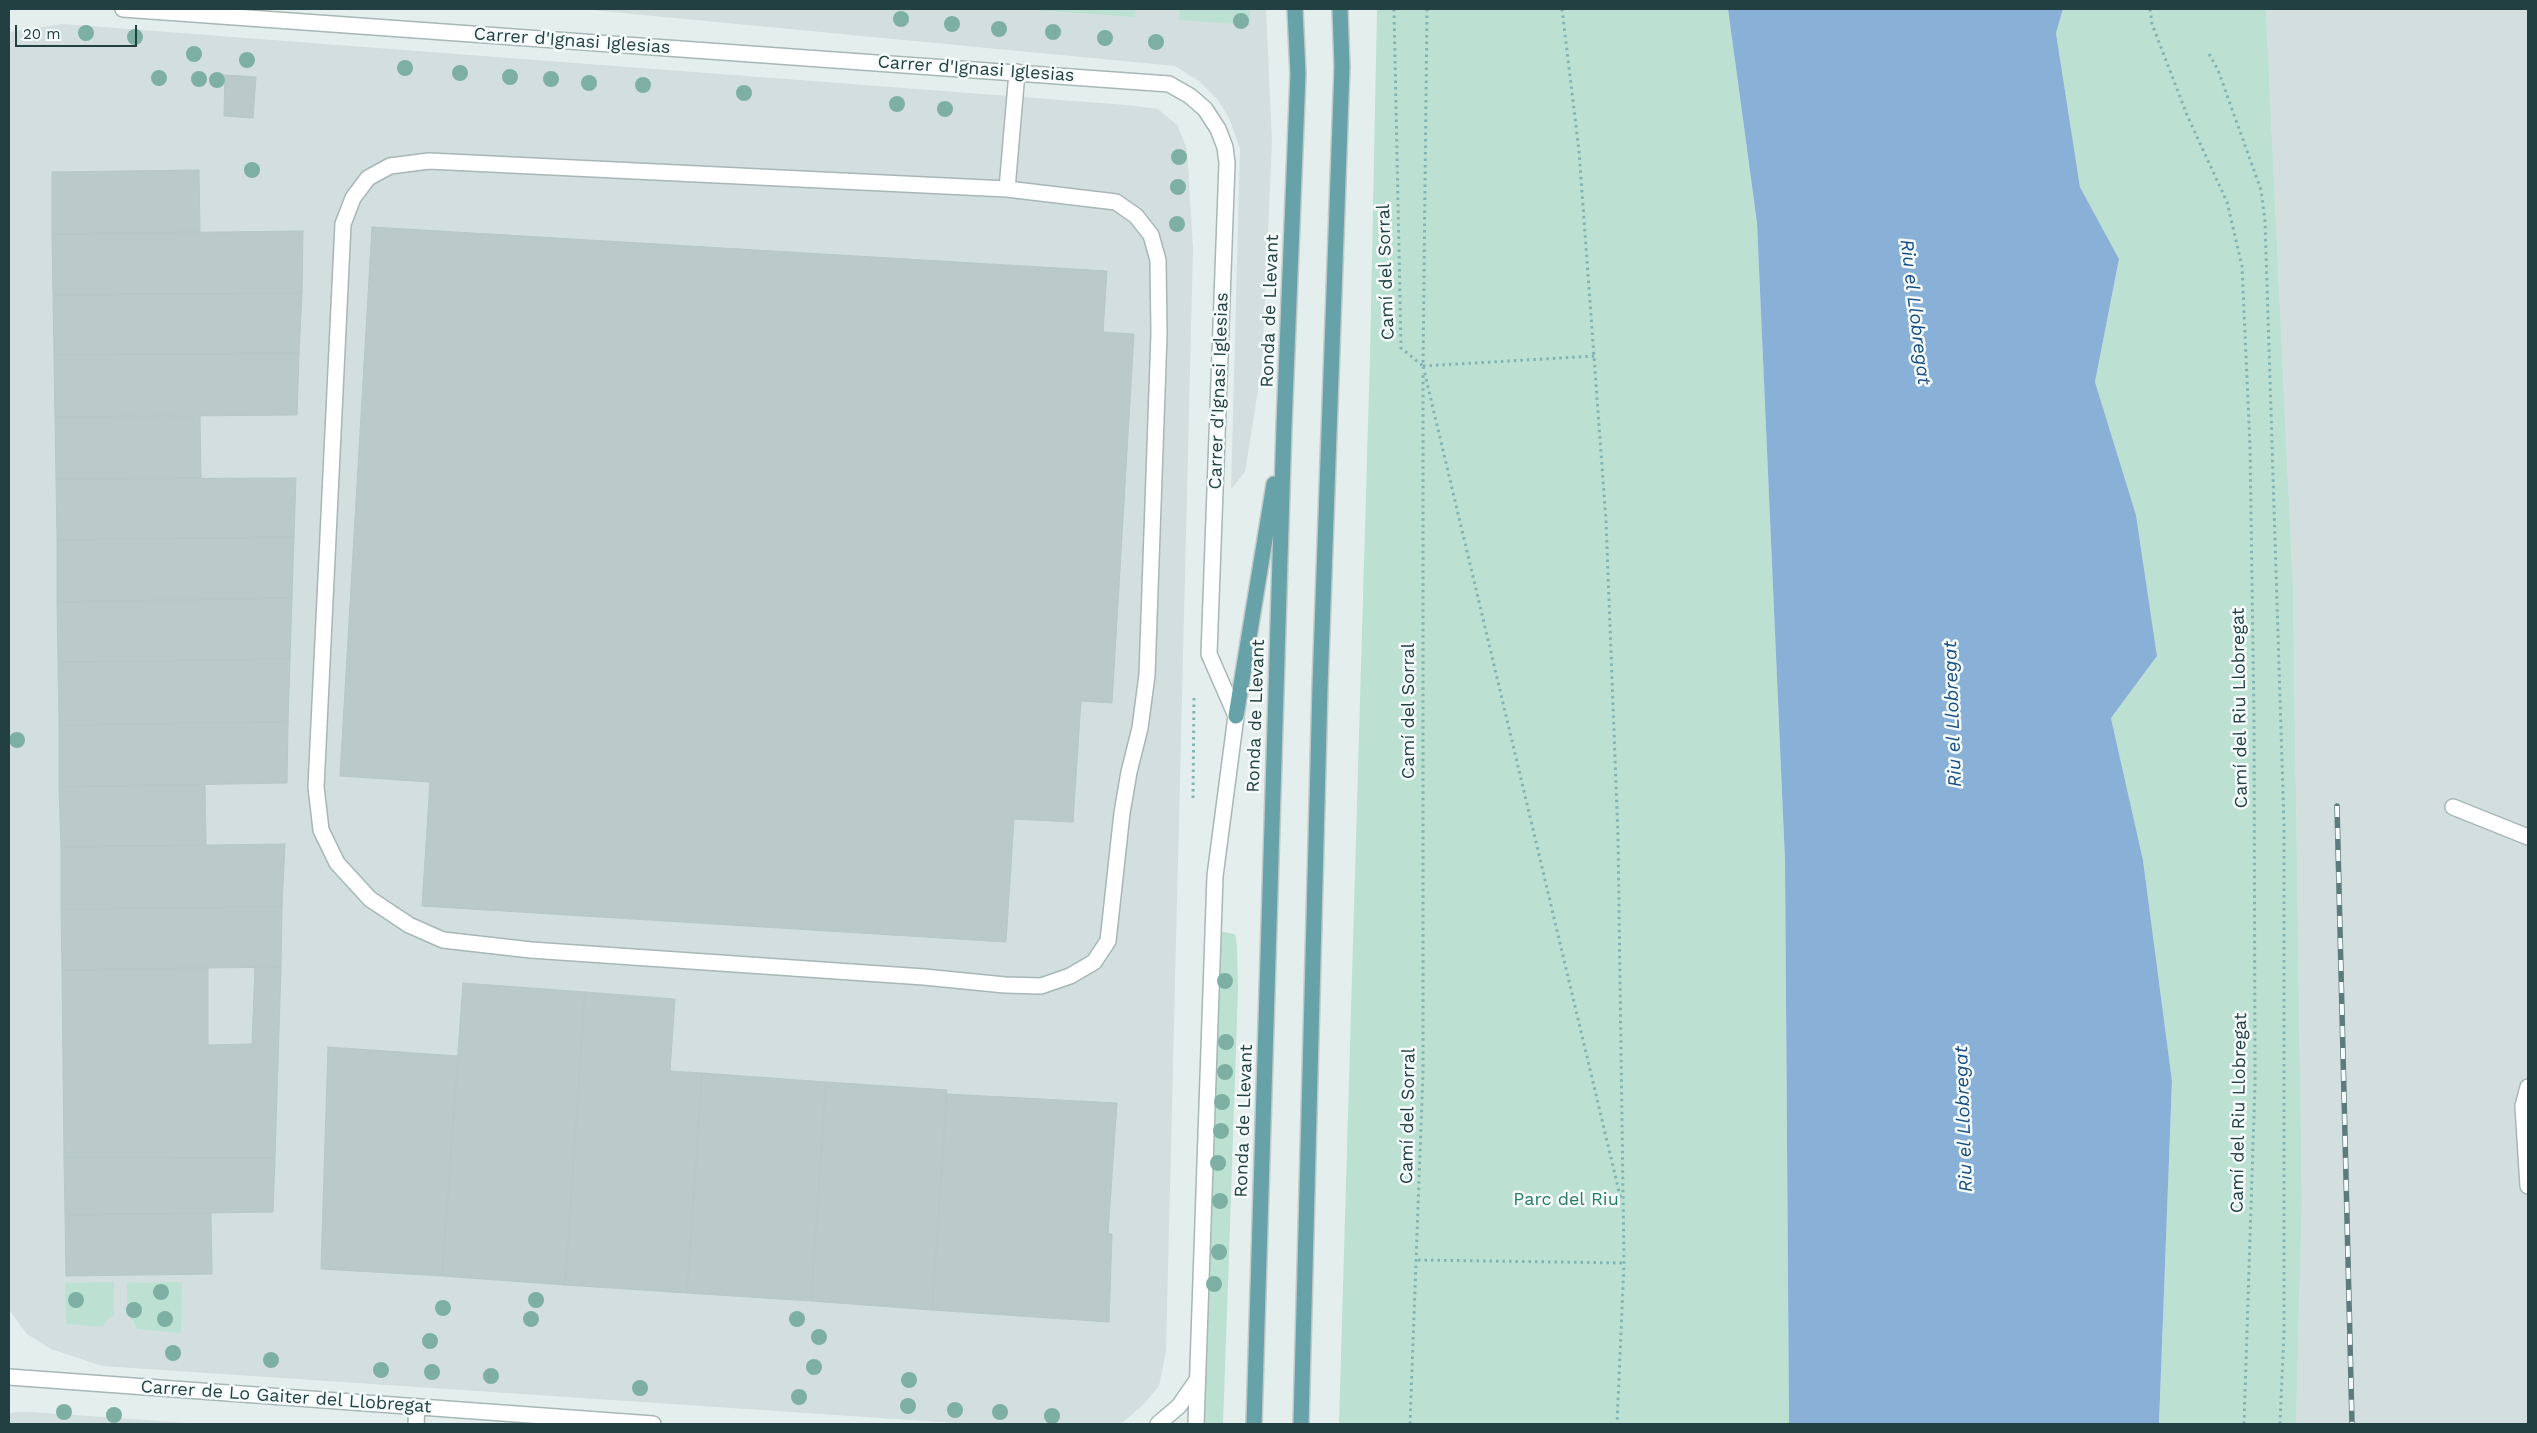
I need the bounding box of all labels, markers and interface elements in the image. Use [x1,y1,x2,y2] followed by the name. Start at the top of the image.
[18,15,140,47] scale bar
[473,23,671,59] street label: Carrer d'Ignasi Iglesias
[23,25,61,43] text: 20 m
[877,51,1075,87] street label: Carrer d'Ignasi Iglesias
[1373,203,1399,341] street label: Camí del Sorral
[1257,234,1283,388] street label: Ronda de Llevant
[1895,238,1935,386] water label: Riu el Llobregat
[1205,292,1233,490] street label: Carrer d'Ignasi Iglesias
[2227,608,2253,808] street label: Camí del Riu Llobregat
[1243,639,1269,793] street label: Ronda de Llevant
[1939,640,1967,788] water label: Riu el Llobregat
[1398,643,1420,779] street label: Camí del Sorral
[2226,1013,2252,1213] street label: Camí del Riu Llobregat
[1231,1044,1257,1198] street label: Ronda de Llevant
[1950,1045,1978,1193] water label: Riu el Llobregat
[1396,1048,1420,1184] street label: Camí del Sorral
[1513,1189,1619,1211] park label: Parc del Riu
[140,1376,432,1418] street label: Carrer de Lo Gaiter del Llobregat

